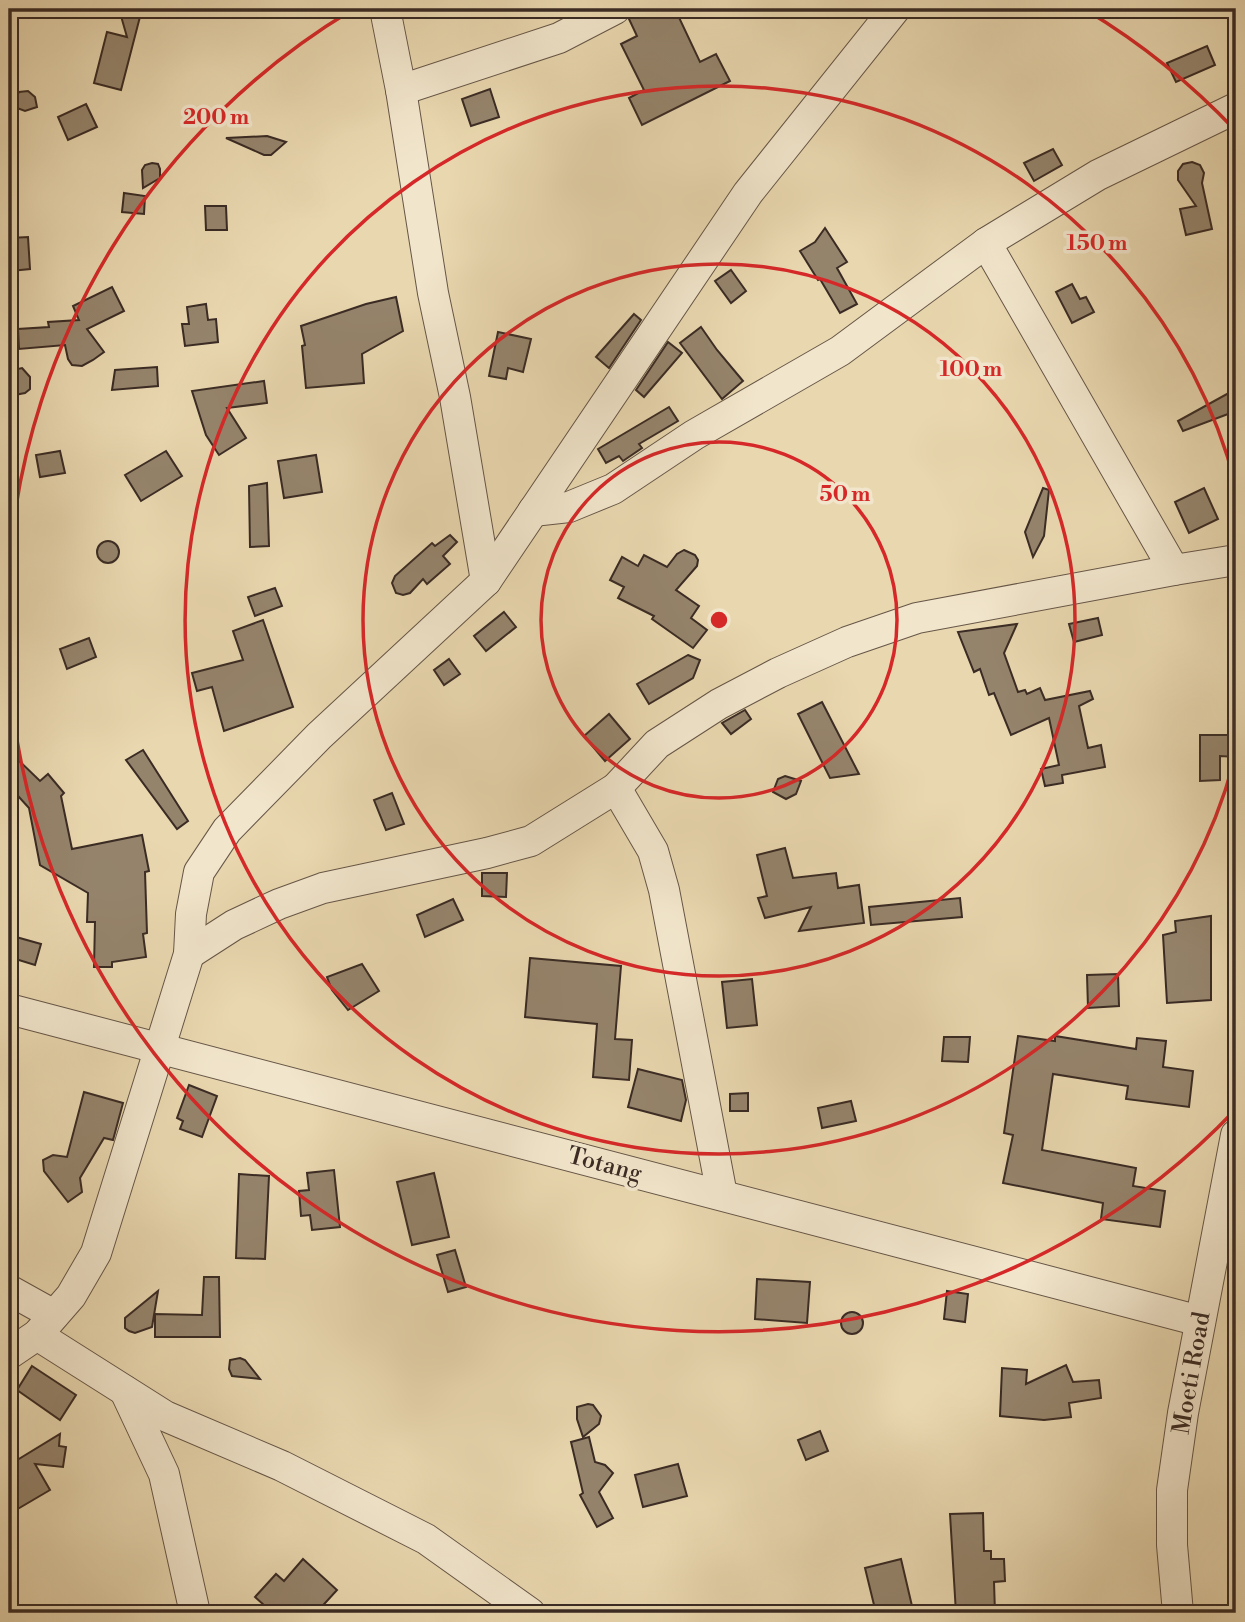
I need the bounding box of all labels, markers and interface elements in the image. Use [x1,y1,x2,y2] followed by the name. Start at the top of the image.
[183,105,249,131] text: 200 m
[1067,231,1127,257] text: 150 m
[940,357,1002,383] text: 100 m
[820,482,870,508] text: 50 m
[707,608,731,632] centre of rings
[564,1141,646,1189] street label: Totang
[1166,1309,1218,1437] street label: Moeti Road

